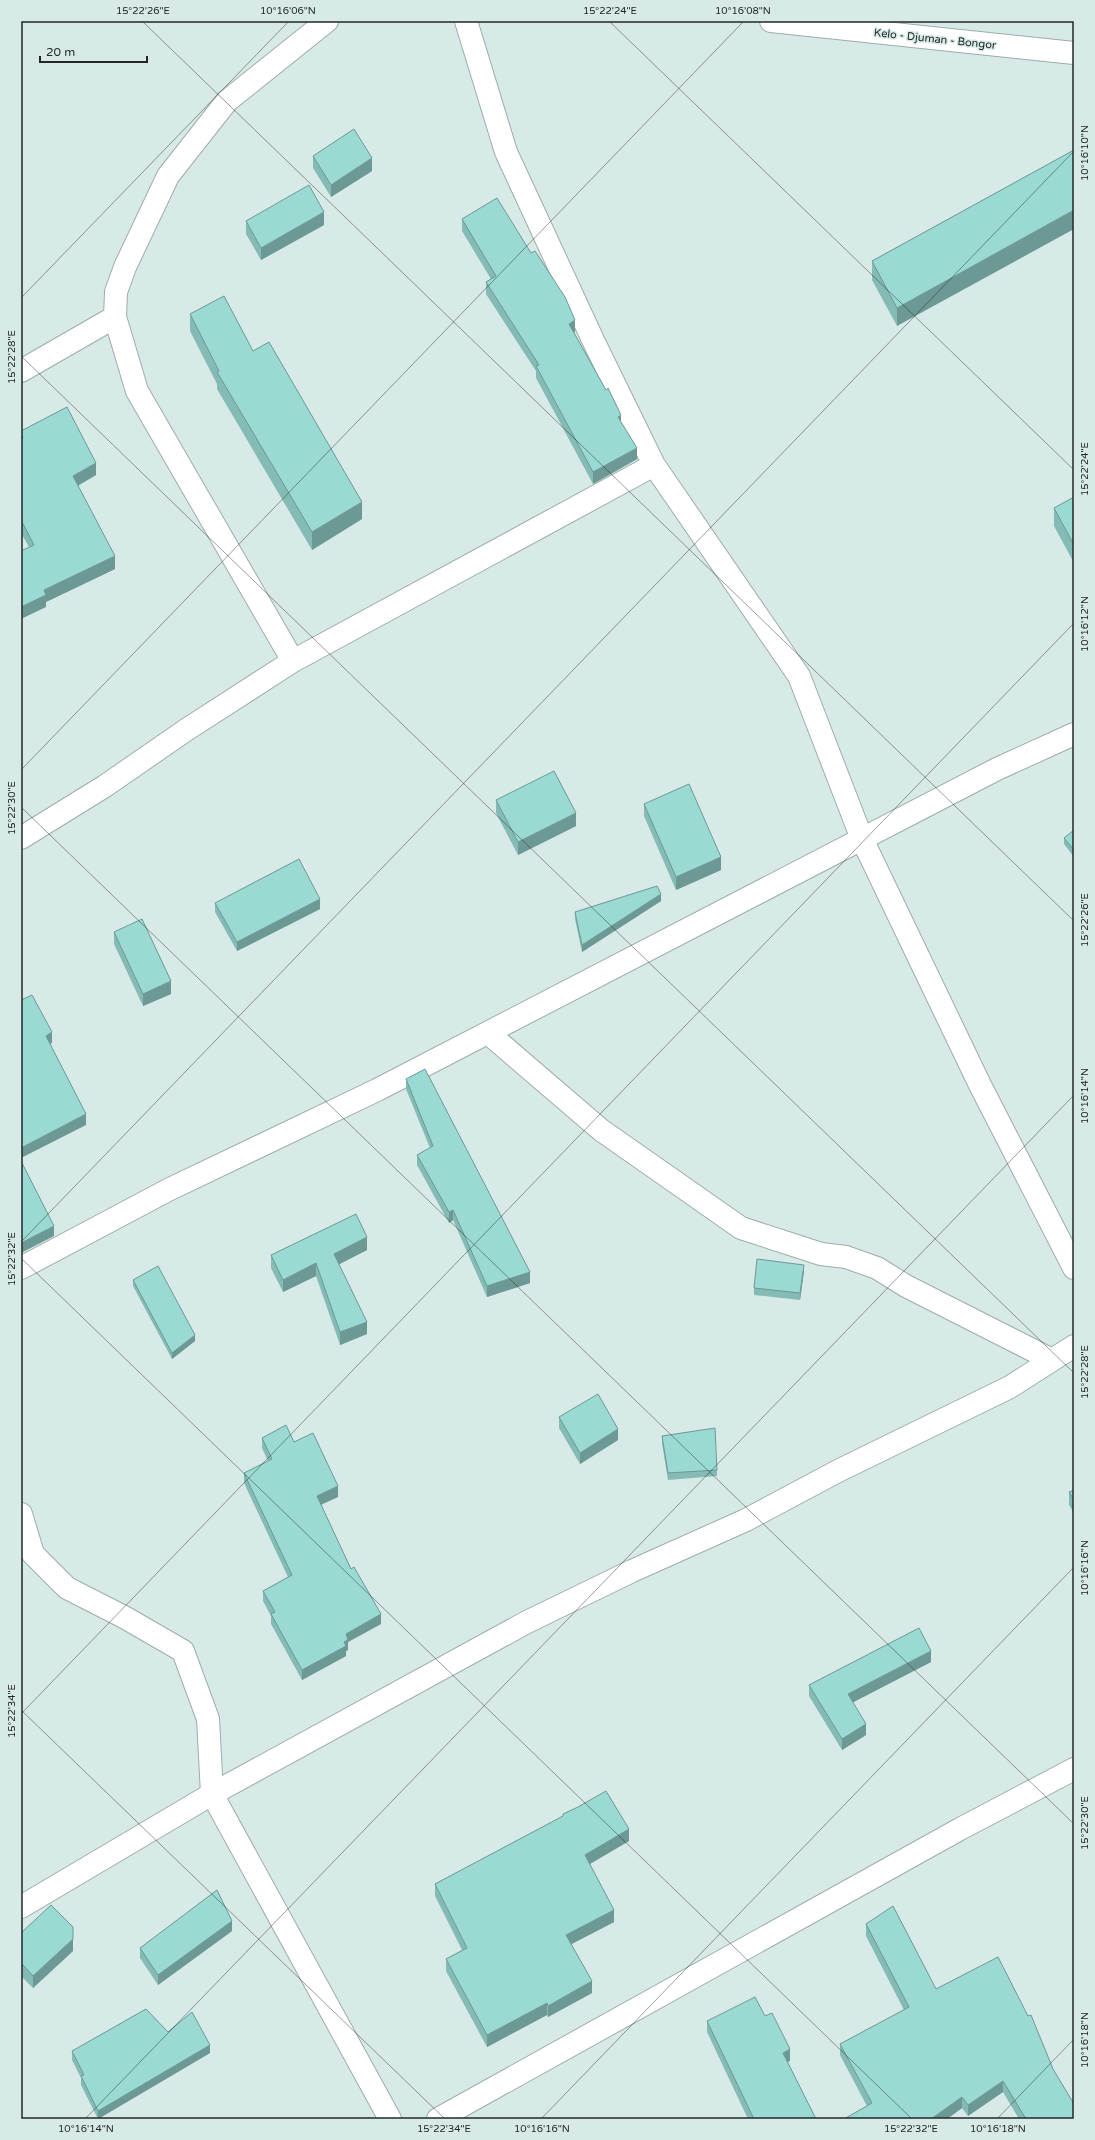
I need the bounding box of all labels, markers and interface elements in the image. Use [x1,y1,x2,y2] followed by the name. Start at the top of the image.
[116,5,170,17] text: 15°22'26"E
[260,5,316,17] text: 10°16'06"N
[583,5,637,17] text: 15°22'24"E
[715,5,771,17] text: 10°16'08"N
[873,26,998,52] street label: Kelo - Djuman - Bongor
[40,38,147,64] scale bar
[46,45,75,59] text: 20 m
[1079,125,1091,181] text: 10°16'10"N
[6,330,18,384] text: 15°22'28"E
[1079,442,1091,496] text: 15°22'24"E
[1079,596,1091,652] text: 10°16'12"N
[6,781,18,835] text: 15°22'30"E
[1079,893,1091,947] text: 15°22'26"E
[1079,1068,1091,1124] text: 10°16'14"N
[6,1232,18,1286] text: 15°22'32"E
[1079,1345,1091,1399] text: 15°22'28"E
[1079,1540,1091,1596] text: 10°16'16"N
[6,1684,18,1738] text: 15°22'34"E
[1079,1796,1091,1850] text: 15°22'30"E
[1079,2012,1091,2068] text: 10°16'18"N
[58,2123,114,2135] text: 10°16'14"N
[417,2123,471,2135] text: 15°22'34"E
[514,2123,570,2135] text: 10°16'16"N
[884,2123,938,2135] text: 15°22'32"E
[970,2123,1026,2135] text: 10°16'18"N

